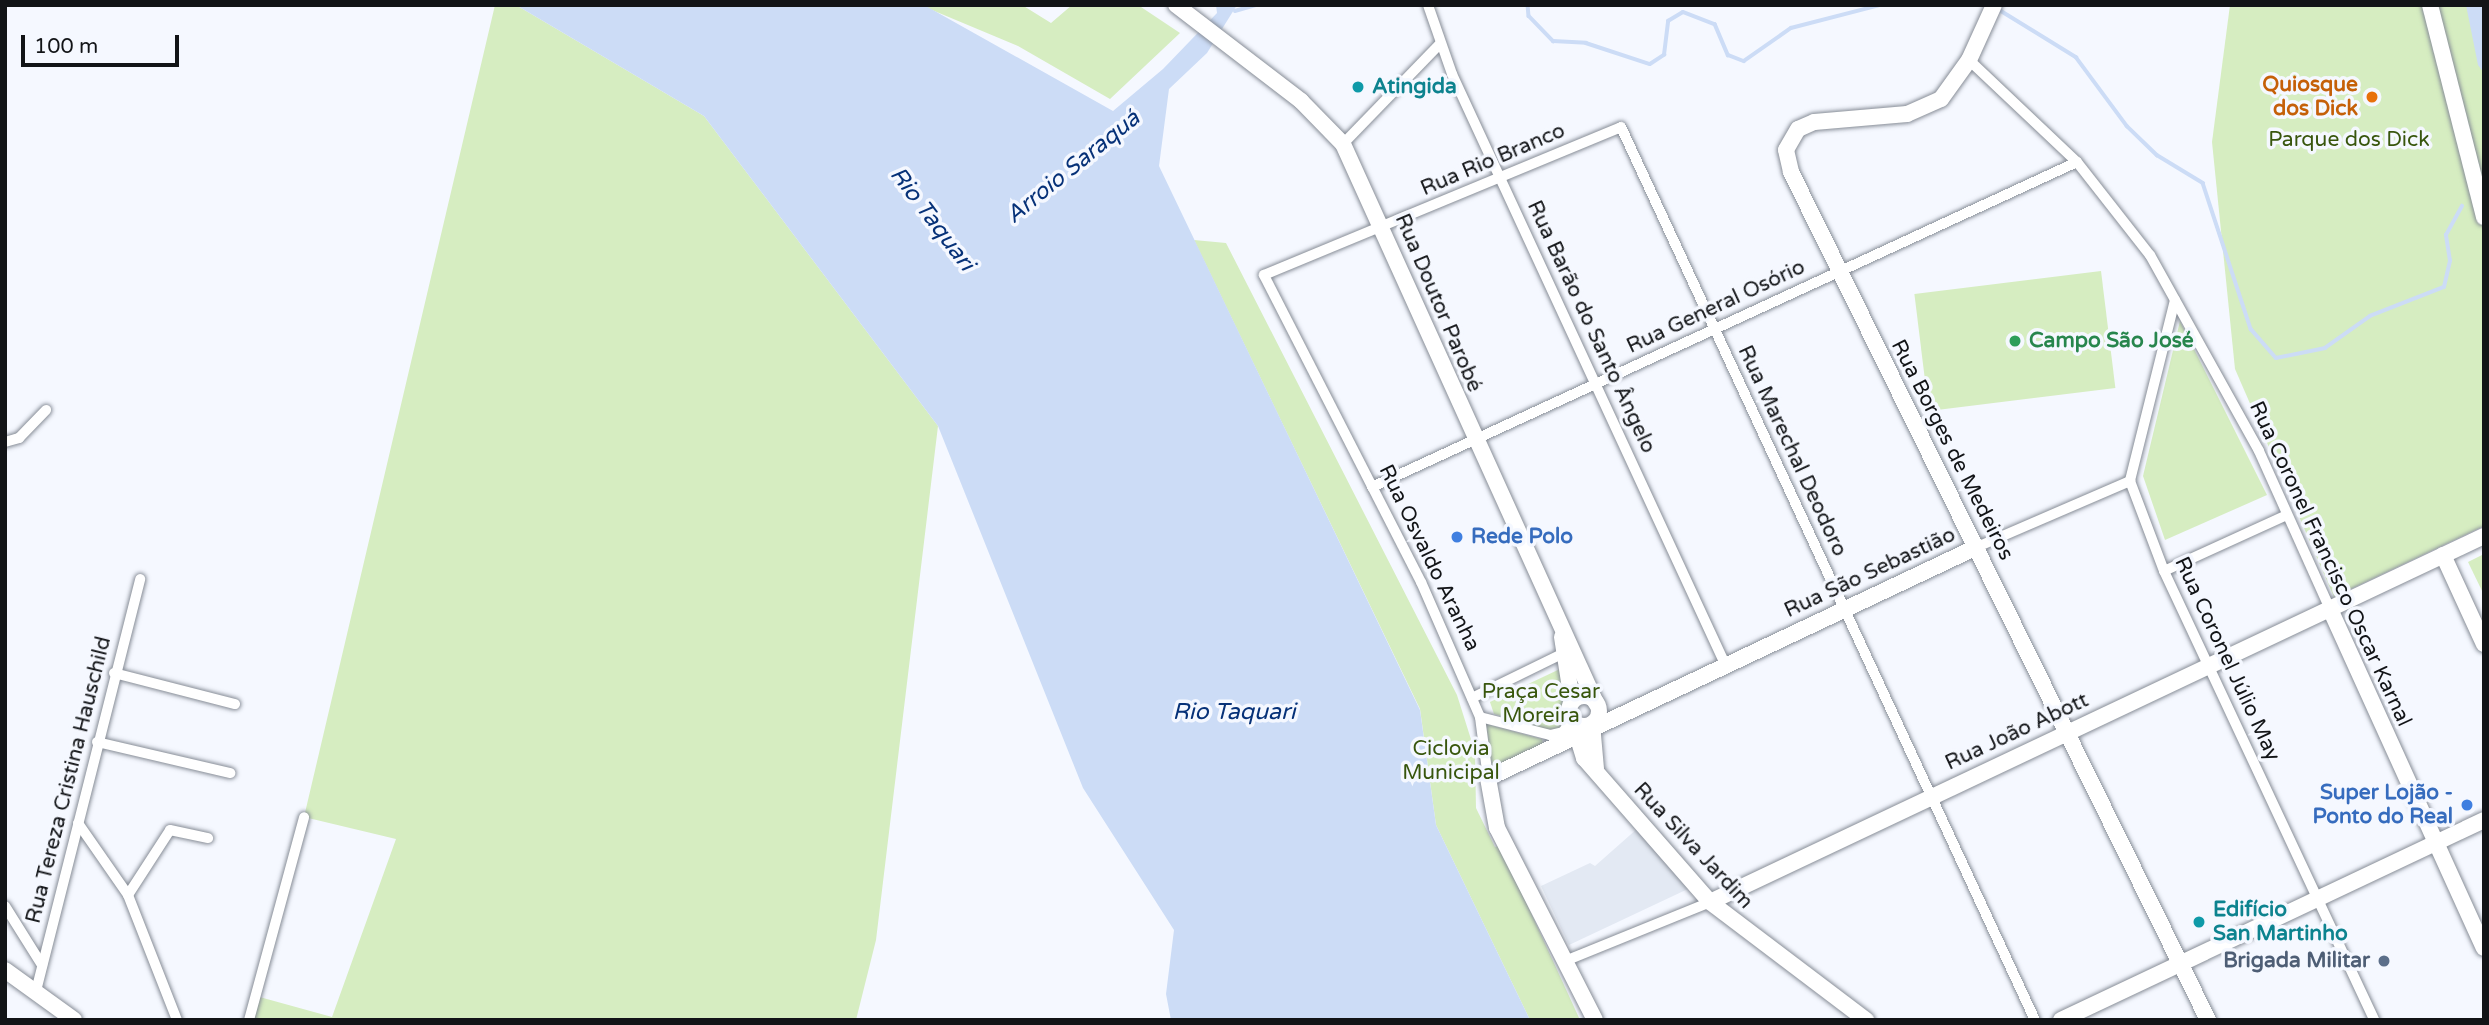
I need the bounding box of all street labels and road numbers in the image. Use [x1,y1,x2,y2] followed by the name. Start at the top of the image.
[1417,118,1569,202] street label: Rua Rio Branco
[1521,197,1661,457] street label: Rua Barão do Santo Ângelo
[1389,210,1487,396] street label: Rua Doutor Parobé
[1623,255,1809,359] street label: Rua General Osório
[1885,336,2019,564] street label: Rua Borges de Medeiros
[1732,342,1852,560] street label: Rua Marechal Deodoro
[2243,397,2417,731] street label: Rua Coronel Francisco Oscar Karnal
[1373,461,1485,655] street label: Rua Osvaldo Aranha
[1781,522,1959,624] street label: Rua São Sebastião
[2169,553,2285,765] street label: Rua Coronel Júlio May
[21,634,117,926] street label: Rua Tereza Cristina Hauschild
[1941,688,2093,776] street label: Rua João Abott
[1628,778,1758,914] street label: Rua Silva Jardim

